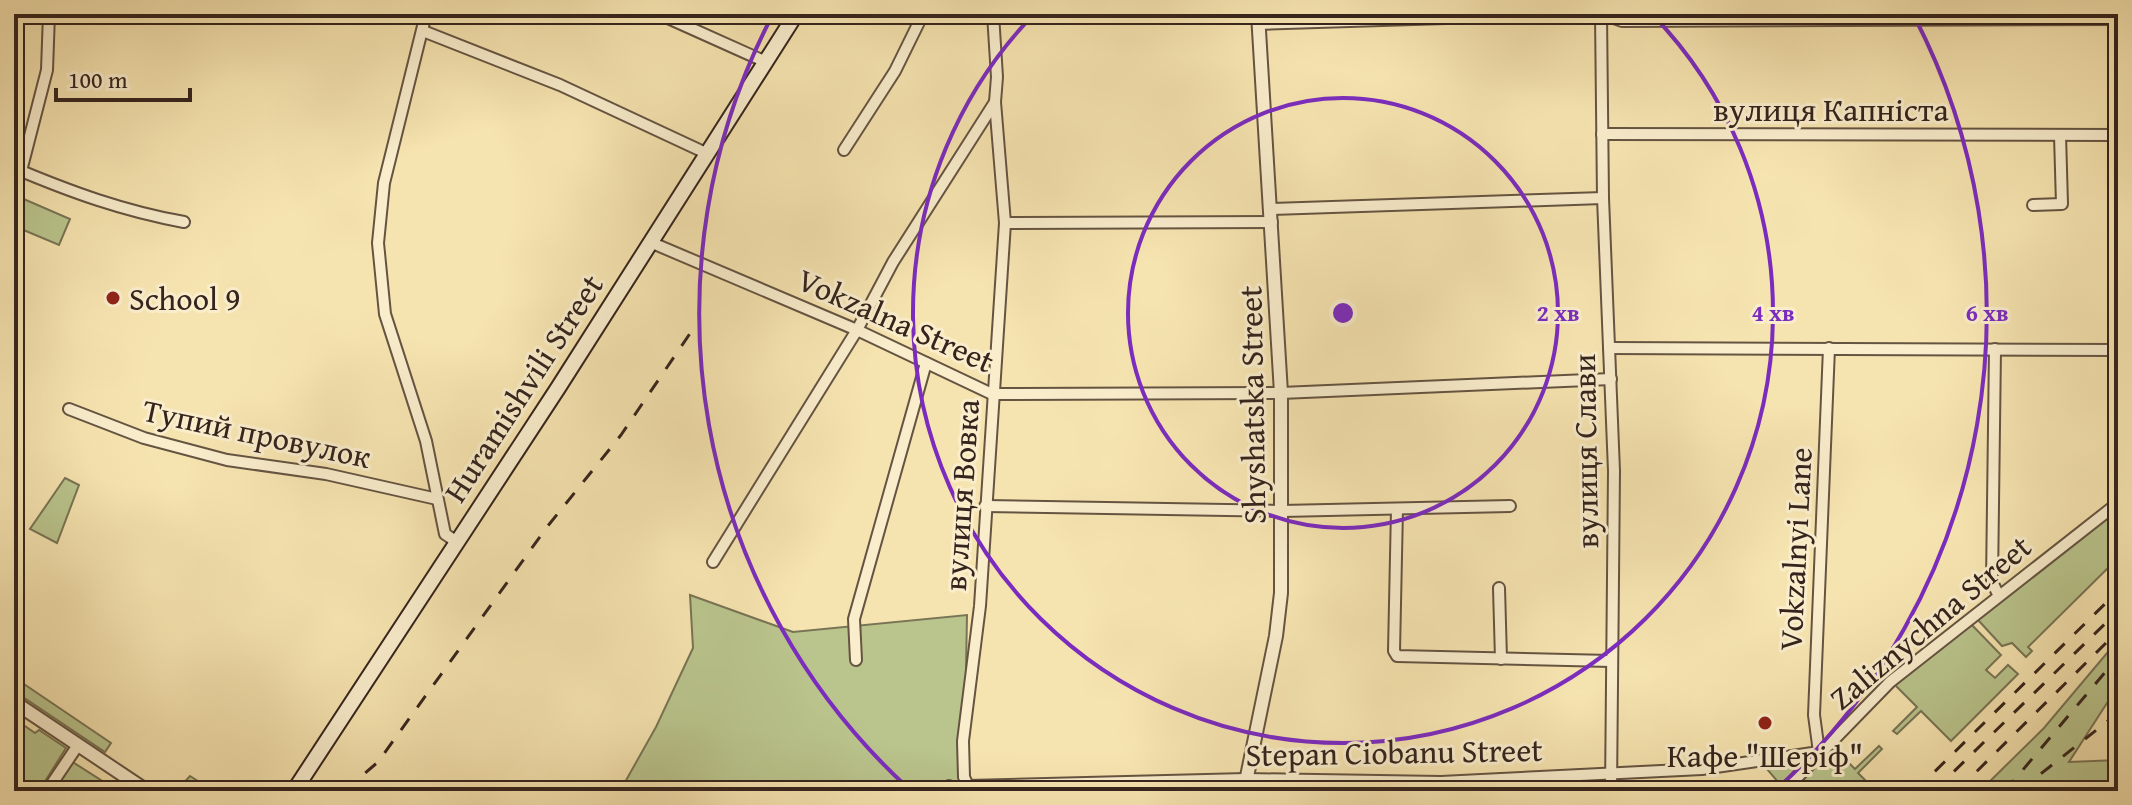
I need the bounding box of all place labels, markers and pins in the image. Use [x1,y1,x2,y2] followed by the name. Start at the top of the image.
[129,275,240,322] place label: School 9
[104,289,122,307] marker: School 9
[1329,299,1357,327] centre of rings
[1756,714,1774,732] marker: Кафе "Шеріф"
[1667,732,1863,779] place label: Кафе "Шеріф"

